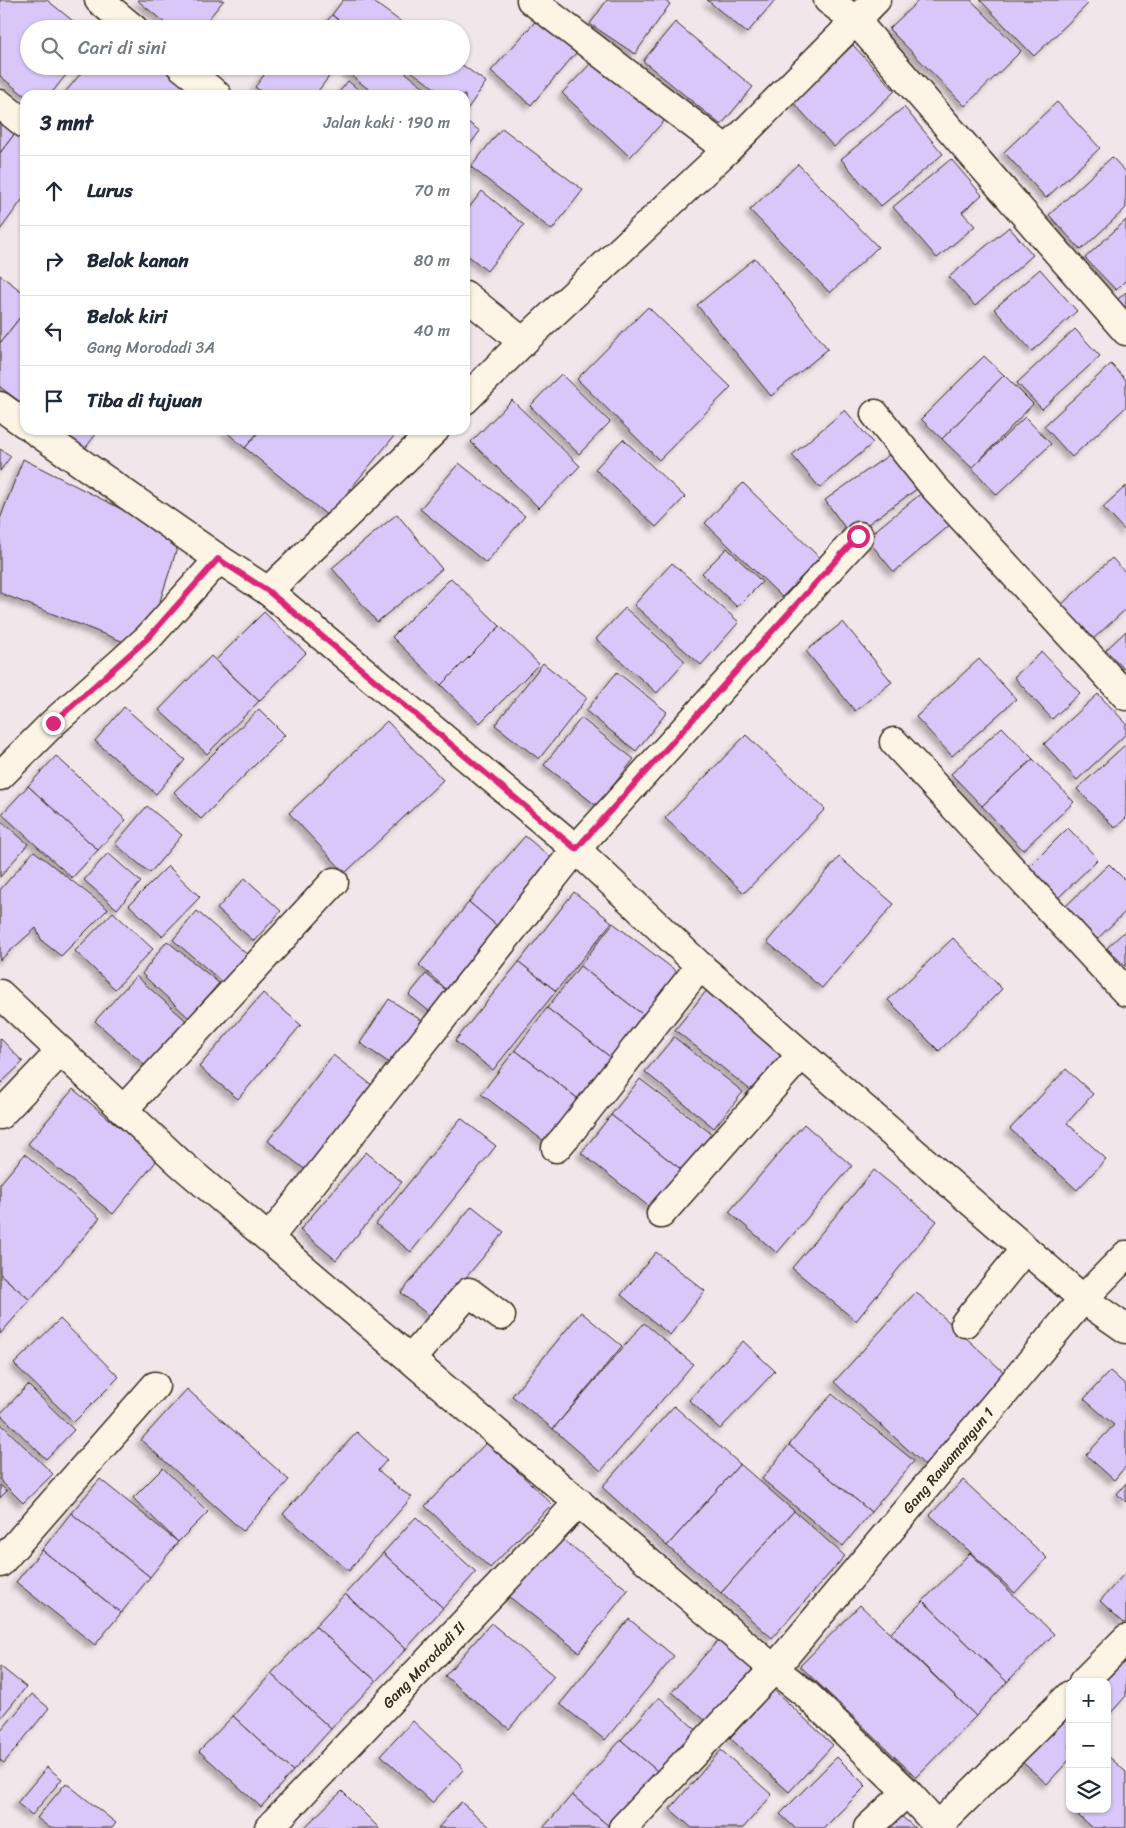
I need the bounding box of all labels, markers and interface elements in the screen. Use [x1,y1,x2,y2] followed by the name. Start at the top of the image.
[20,20,470,75] search box
[78,31,166,64] text: Cari di sini
[38,34,66,62] icon: search
[40,104,93,142] text: 3 mnt
[324,108,450,137] text: Jalan kaki · 190 m
[87,174,133,207] text: Lurus
[414,176,450,205] text: 70 m
[40,177,68,205] icon: ahead
[87,244,189,277] text: Belok kanan
[414,246,450,275] text: 80 m
[40,247,68,275] icon: right
[87,300,167,333] text: Belok kiri
[413,316,450,345] text: 40 m
[40,317,68,345] icon: left
[87,333,215,362] text: Gang Morodadi 3A
[87,384,202,417] text: Tiba di tujuan
[40,387,68,415] icon: arrive
[847,525,870,548] route start
[42,712,65,735] route end
[896,1401,1001,1520] street label: Gang Rawamangun 1
[376,1615,472,1715] street label: Gang Morodadi II
[1066,1678,1111,1813] map controls
[1066,1678,1111,1723] button: +
[1066,1723,1111,1768] button: −
[1066,1768,1111,1813] button: layers

